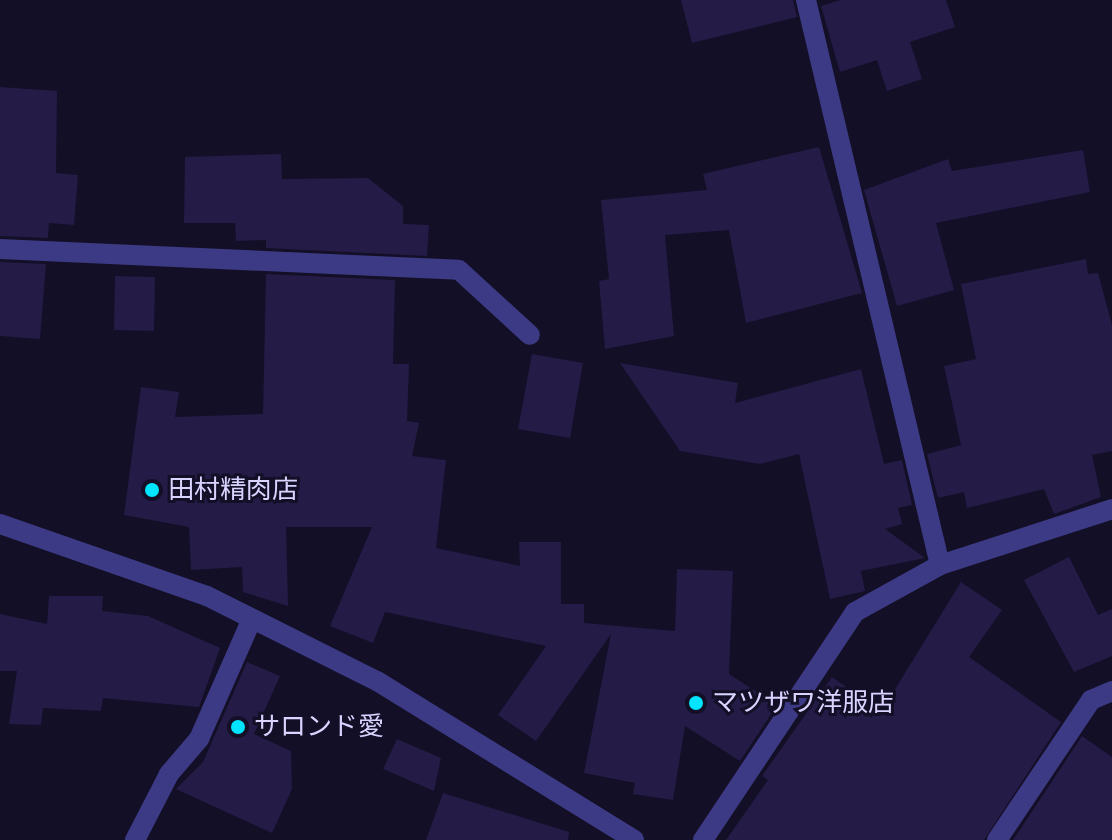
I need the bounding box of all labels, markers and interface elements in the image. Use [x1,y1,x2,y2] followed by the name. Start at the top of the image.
[168,474,298,506] place label: 田村精肉店
[143,481,161,499] marker: 田村精肉店
[712,687,894,719] place label: マツザワ洋服店
[687,694,705,712] marker: マツザワ洋服店
[254,711,384,743] place label: サロンド愛
[229,718,247,736] marker: サロンド愛

